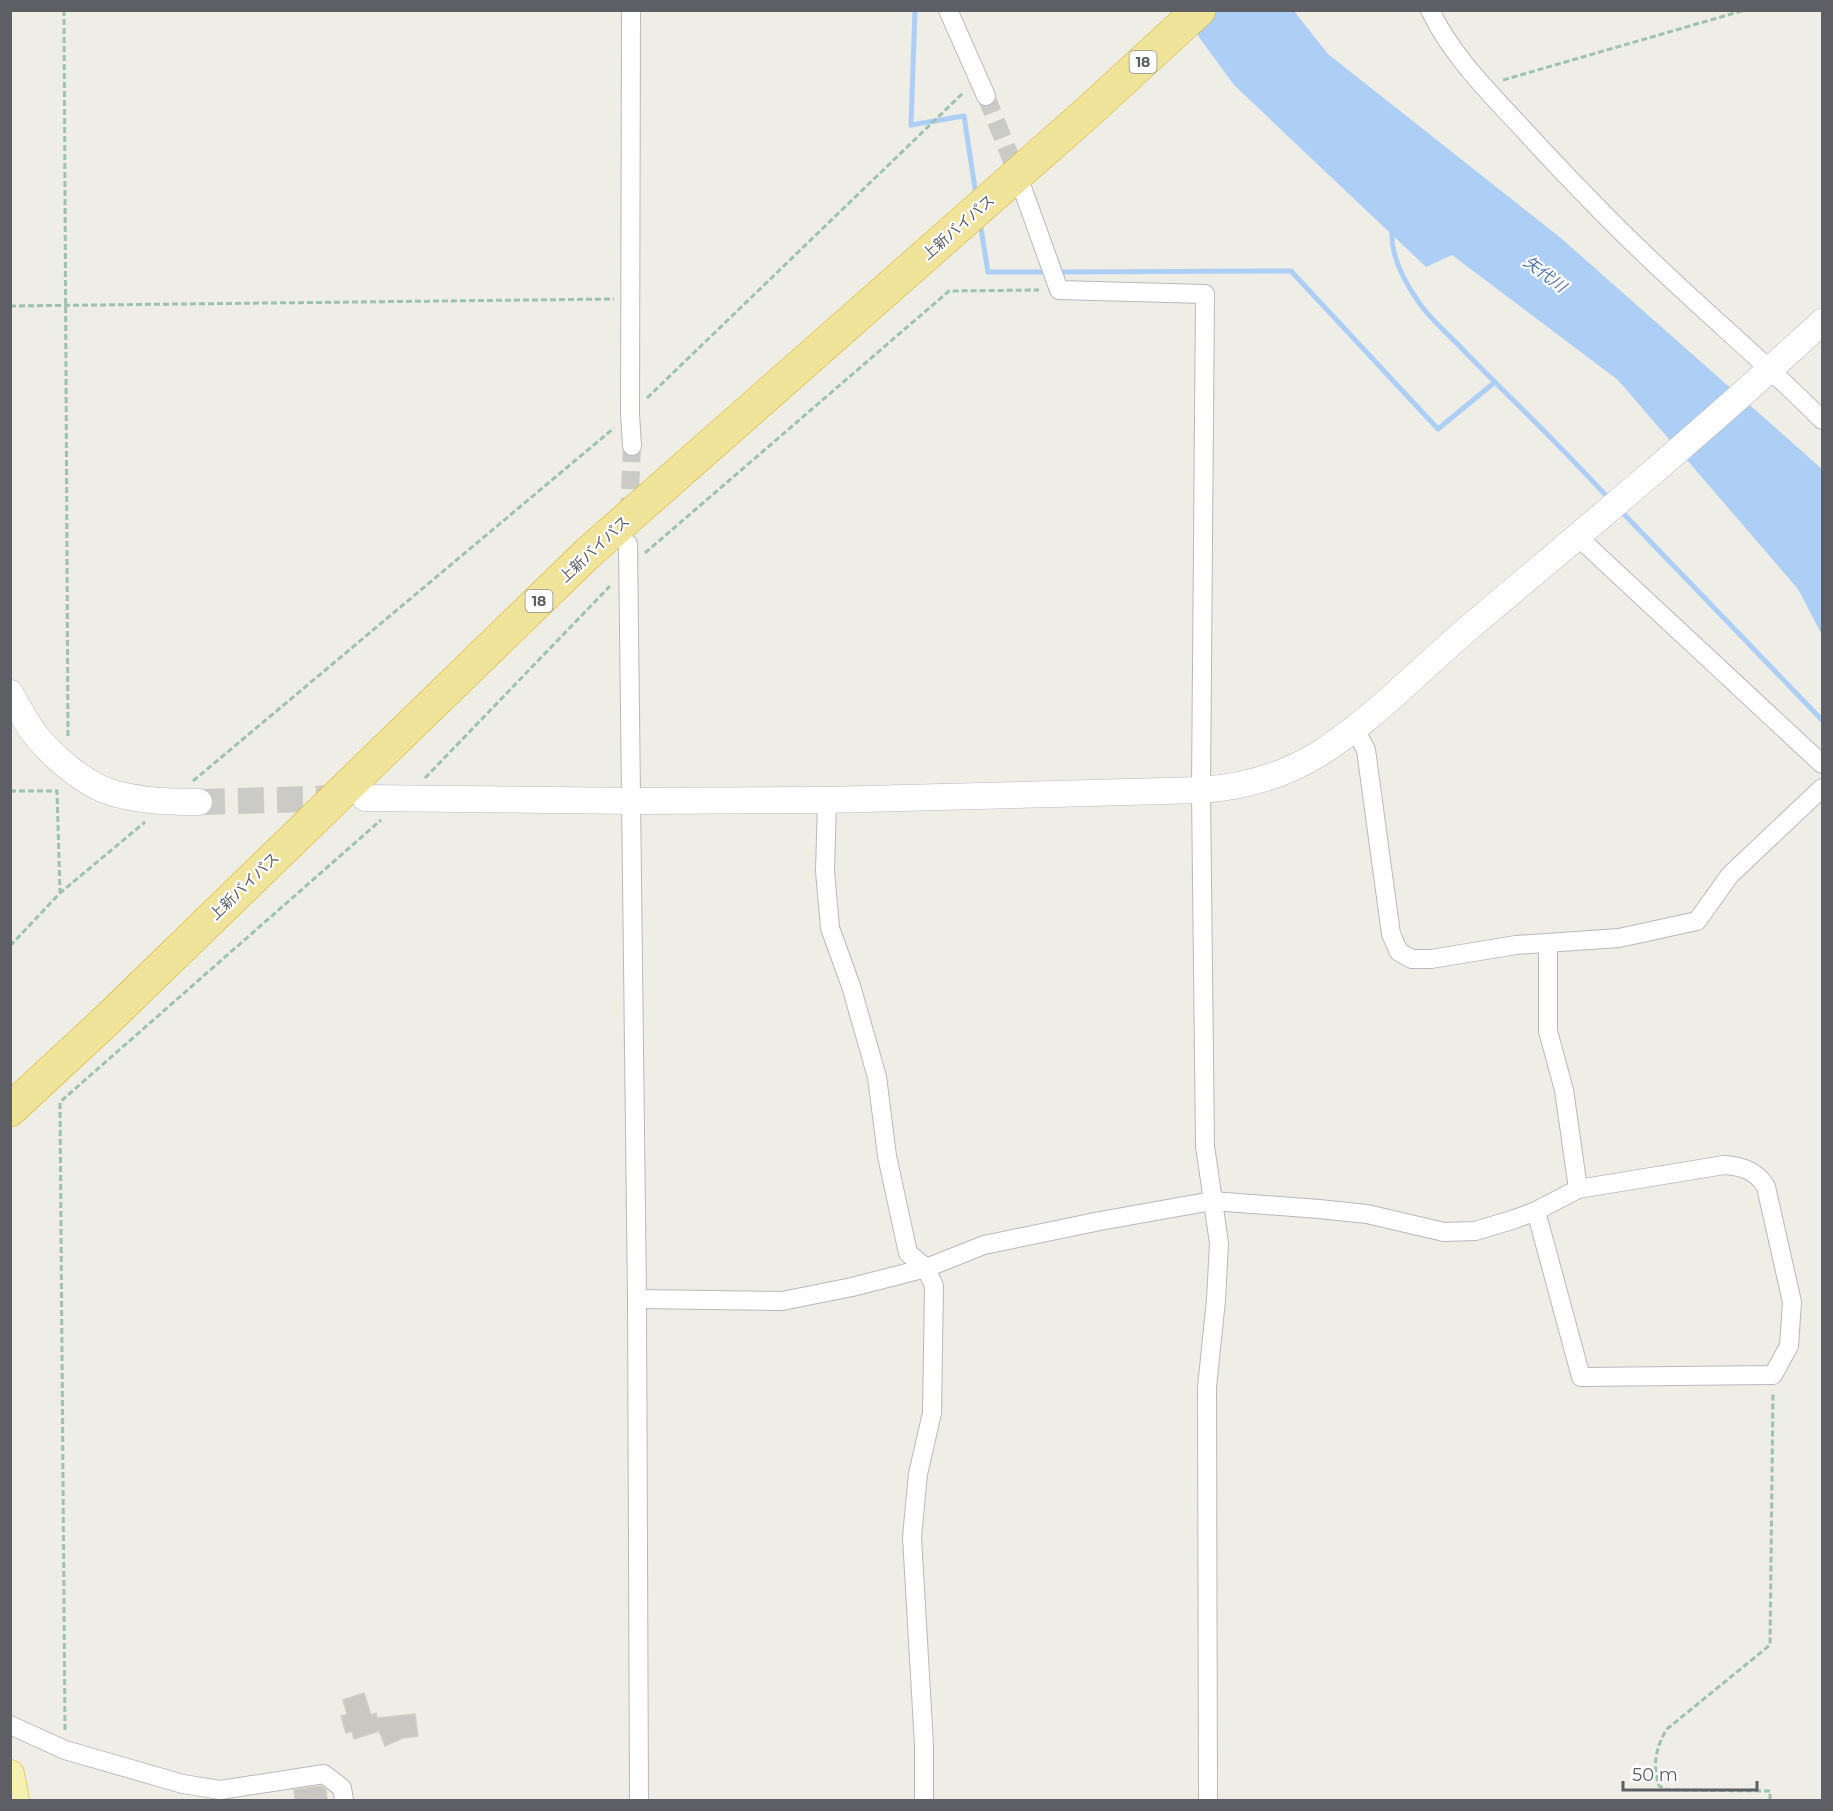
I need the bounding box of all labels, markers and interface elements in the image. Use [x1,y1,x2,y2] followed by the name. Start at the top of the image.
[1130,51,1156,73] road number: 18
[918,190,998,264] street label: 上新バイパス
[1520,252,1571,297] water label: 矢代川
[555,511,633,587] street label: 上新バイパス
[526,590,552,612] road number: 18
[205,848,283,924] street label: 上新バイパス
[1623,1754,1756,1792] scale bar
[1632,1764,1678,1786] text: 50 m

